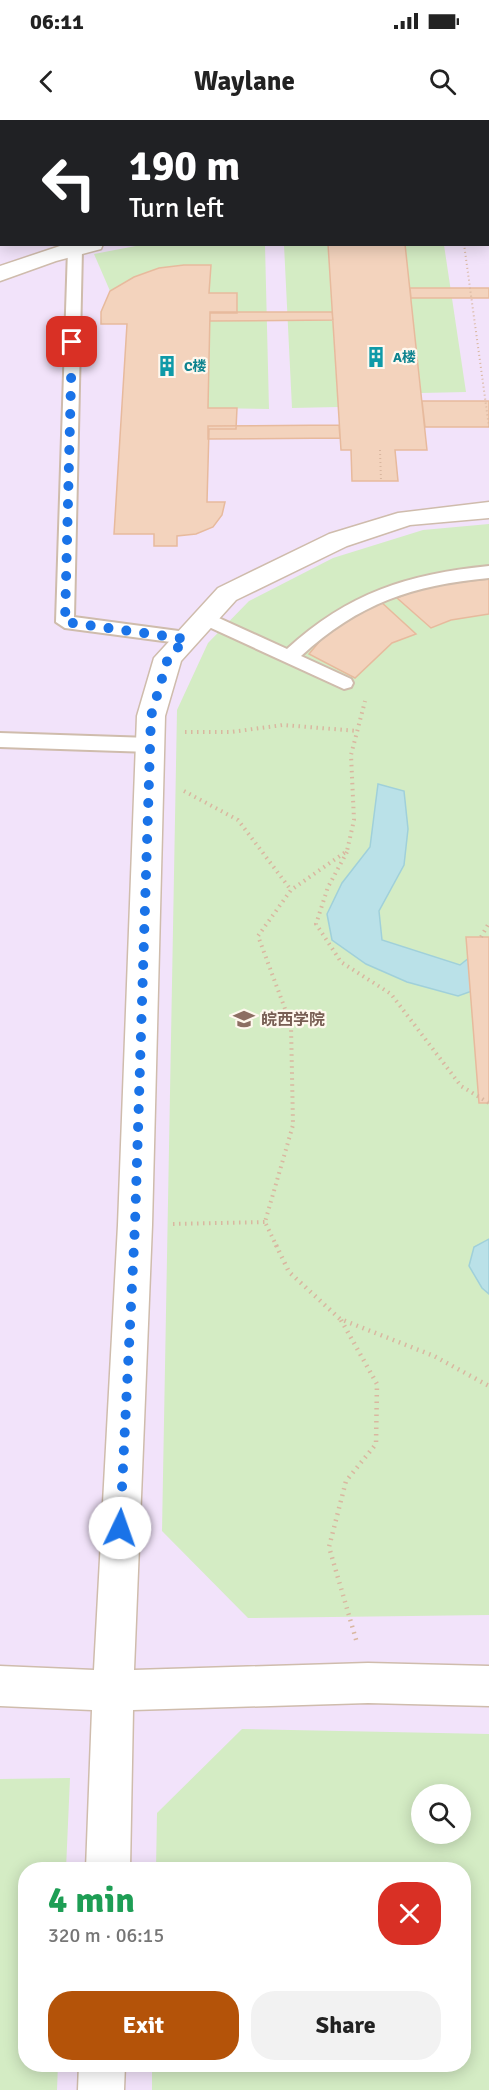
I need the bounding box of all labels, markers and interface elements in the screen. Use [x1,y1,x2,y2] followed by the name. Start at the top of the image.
[30,8,84,35] text: 06:11
[30,65,63,98] icon: back
[194,65,295,98] text: Waylane
[426,65,459,98] icon: search
[129,141,240,192] text: 190 m
[30,144,108,222] icon: left
[129,192,224,225] text: Turn left
[46,316,97,367] pin
[55,325,88,358] icon: arrive
[364,345,388,369] building icon: A楼
[393,349,416,366] place label: A楼
[155,354,179,378] building icon: C楼
[184,358,207,375] place label: C楼
[232,1007,256,1031] school or university icon: 皖西学院
[261,1010,325,1030] place label: 皖西学院
[88,1496,152,1560] position arrow
[411,1784,471,1844] map controls
[411,1784,471,1844] button: search
[48,1878,135,1923] text: 4 min
[378,1882,441,1945] button: close
[48,1923,164,1948] text: 320 m · 06:15
[48,1991,239,2060] button: Exit
[251,1991,441,2060] button: Share

